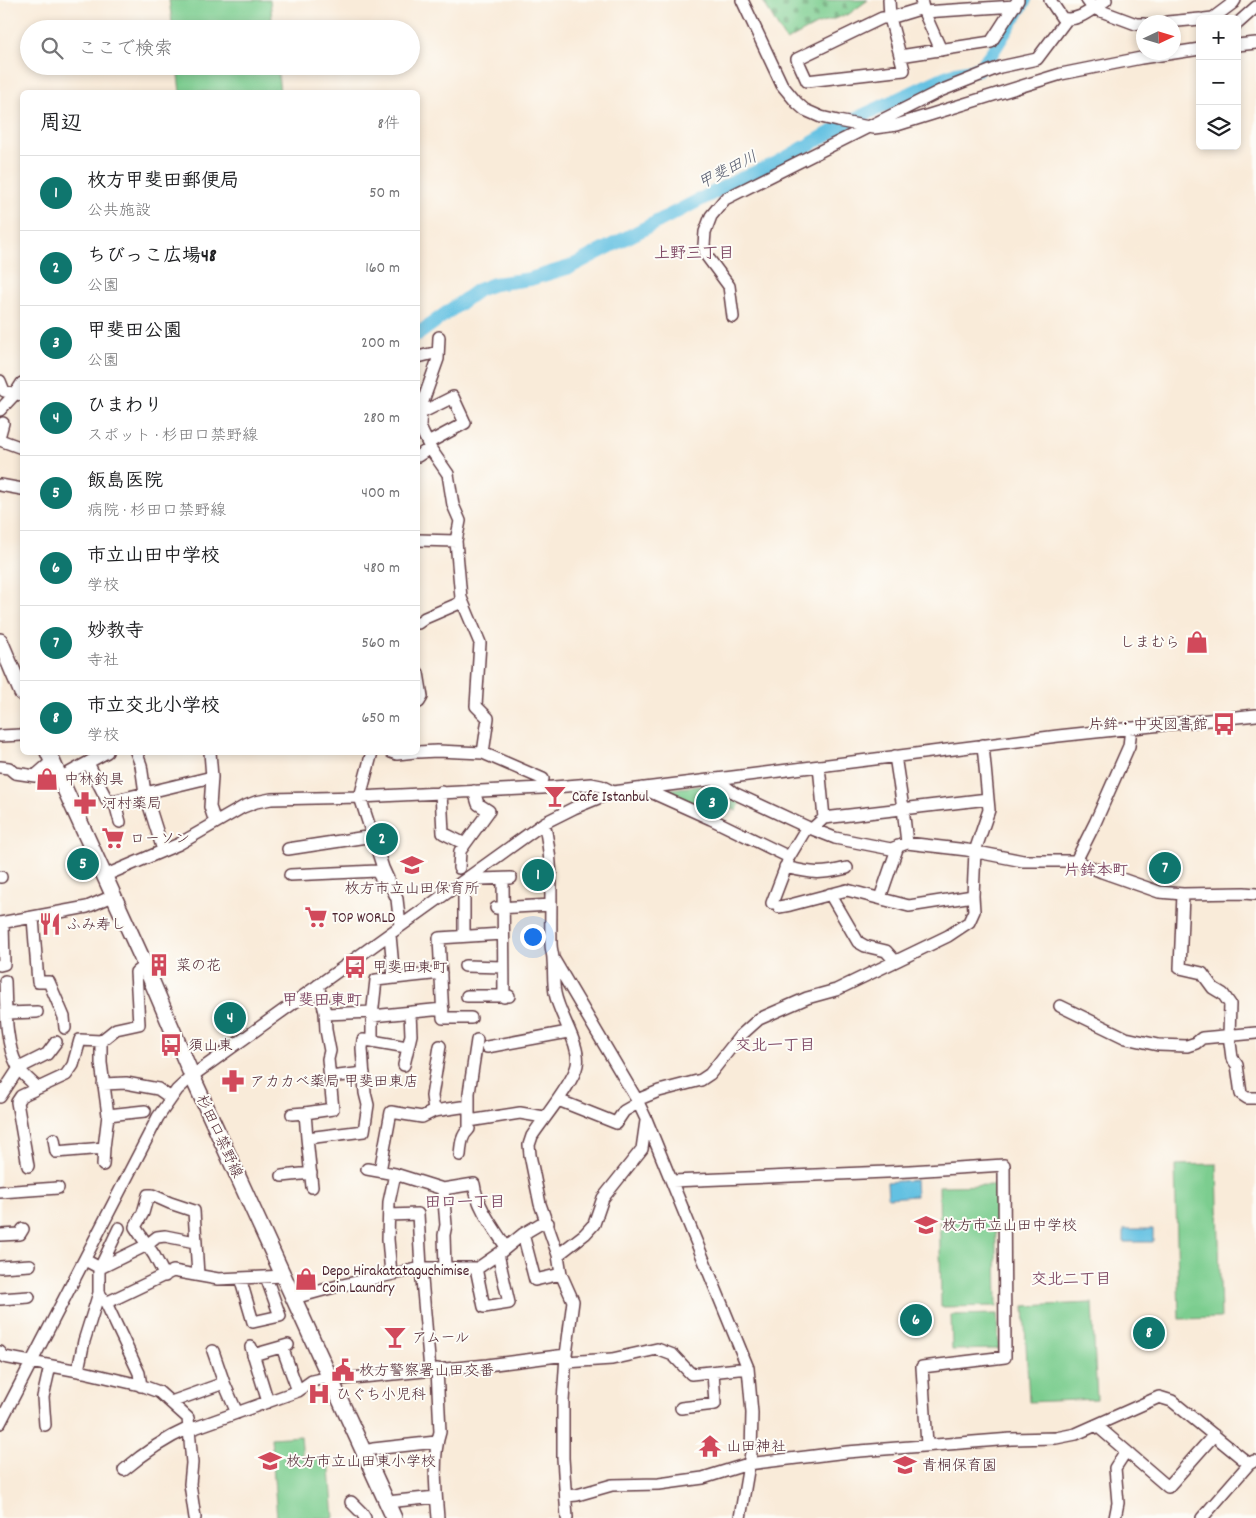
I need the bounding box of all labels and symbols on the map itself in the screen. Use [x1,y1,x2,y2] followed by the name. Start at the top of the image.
[1136,15,1181,60] north arrow
[694,146,762,196] water label: 甲斐田川
[654,243,734,266] district label: 上野三丁目
[1184,629,1210,655] shop icon: しまむら
[1120,633,1180,655] place label: しまむら
[1211,711,1237,737] bus stop icon: 片鉾・中央図書館
[1088,715,1208,737] place label: 片鉾・中央図書館
[34,766,60,792] shop icon: 中林釣具
[64,770,124,792] place label: 中林釣具
[542,783,568,809] bar icon: Cafe Istanbul
[696,784,728,822] pin: 3
[572,787,649,809] place label: Cafe Istanbul
[72,790,98,816] pharmacy icon: 河村薬局
[102,794,162,816] place label: 河村薬局
[366,820,398,858] pin: 2
[100,825,126,851] supermarket icon: ローソン
[130,829,190,851] place label: ローソン
[67,845,99,883] pin: 5
[1149,849,1181,887] pin: 7
[399,852,425,878] school or university icon: 枚方市立山田保育所
[522,856,554,894] pin: 1
[1064,860,1128,883] district label: 片鉾本町
[344,879,480,901] place label: 枚方市立山田保育所
[303,904,329,930] supermarket icon: TOP WORLD
[332,908,396,930] place label: TOP WORLD
[37,911,63,937] restaurant icon: ふみ寿し
[66,915,126,937] place label: ふみ寿し
[520,924,546,950] your location
[146,952,172,978] building icon: 菜の花
[342,954,368,980] bus stop icon: 甲斐田東町
[176,956,221,978] place label: 菜の花
[372,958,448,980] place label: 甲斐田東町
[282,990,362,1013] district label: 甲斐田東町
[214,999,246,1037] pin: 4
[158,1032,184,1058] bus stop icon: 須山東
[735,1035,815,1058] district label: 交北一丁目
[188,1036,233,1058] place label: 須山東
[220,1068,246,1094] pharmacy icon: アカカベ薬局 甲斐田東店
[250,1072,418,1094] place label: アカカベ薬局 甲斐田東店
[189,1091,247,1182] street label: 杉田口禁野線
[425,1192,505,1215] district label: 田口一丁目
[913,1212,939,1238] school or university icon: 枚方市立山田中学校
[942,1216,1077,1238] place label: 枚方市立山田中学校
[322,1261,470,1300] place label: Depo Hirakatataguchimise Coin Laundry
[293,1266,319,1292] shop icon: Depo Hirakatataguchimise Coin Laundry
[1031,1269,1111,1292] district label: 交北二丁目
[900,1301,932,1339] pin: 6
[1133,1314,1165,1352] pin: 8
[382,1324,408,1350] bar icon: アムール
[412,1328,470,1350] place label: アムール
[330,1357,356,1383] public building icon: 枚方警察署山田交番
[359,1361,494,1383] place label: 枚方警察署山田交番
[306,1381,332,1407] hospital icon: ひぐち小児科
[336,1385,426,1407] place label: ひぐち小児科
[697,1433,723,1459] temple icon: 山田神社
[726,1437,786,1459] place label: 山田神社
[257,1448,283,1474] school or university icon: 枚方市立山田東小学校
[286,1452,436,1474] place label: 枚方市立山田東小学校
[892,1452,918,1478] school or university icon: 青桐保育園
[922,1456,997,1478] place label: 青桐保育園

